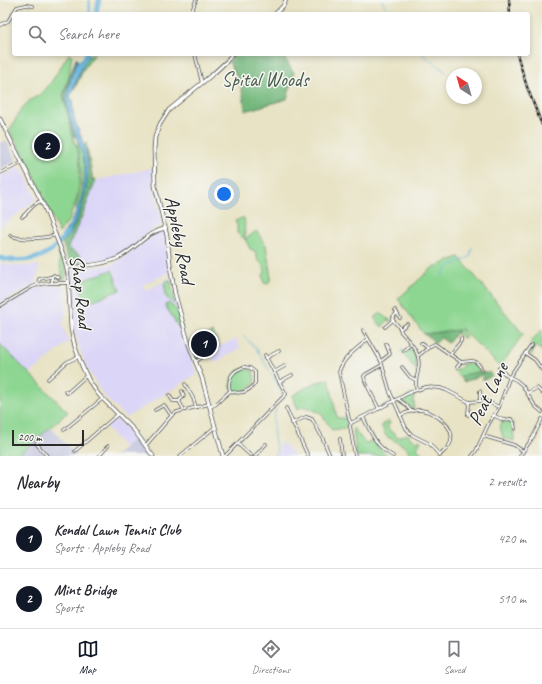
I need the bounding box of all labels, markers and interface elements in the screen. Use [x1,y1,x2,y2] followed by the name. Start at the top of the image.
[12,12,530,56] search box
[26,23,48,45] icon: search
[58,25,119,44] text: Search here
[221,67,311,92] park label: Spital Woods
[446,68,482,104] north arrow
[34,131,60,161] pin: 2
[214,184,234,204] your location
[159,194,201,289] street label: Appleby Road
[64,254,98,333] street label: Shap Road
[191,329,217,359] pin: 1
[462,357,515,430] street label: Peat Lane
[12,428,84,447] scale bar
[18,430,42,444] text: 200 m
[16,472,59,493] text: Nearby
[488,474,526,490] text: 2 results
[54,521,181,540] text: Kendal Lawn Tennis Club
[26,531,32,547] text: 1
[498,531,526,547] text: 420 m
[54,540,150,556] text: Sports · Appleby Road
[54,581,116,600] text: Mint Bridge
[26,591,32,607] text: 2
[498,591,526,607] text: 510 m
[54,600,83,616] text: Sports
[77,638,99,676] tab: Map
[252,638,290,676] tab: Directions
[443,638,465,676] tab: Saved

